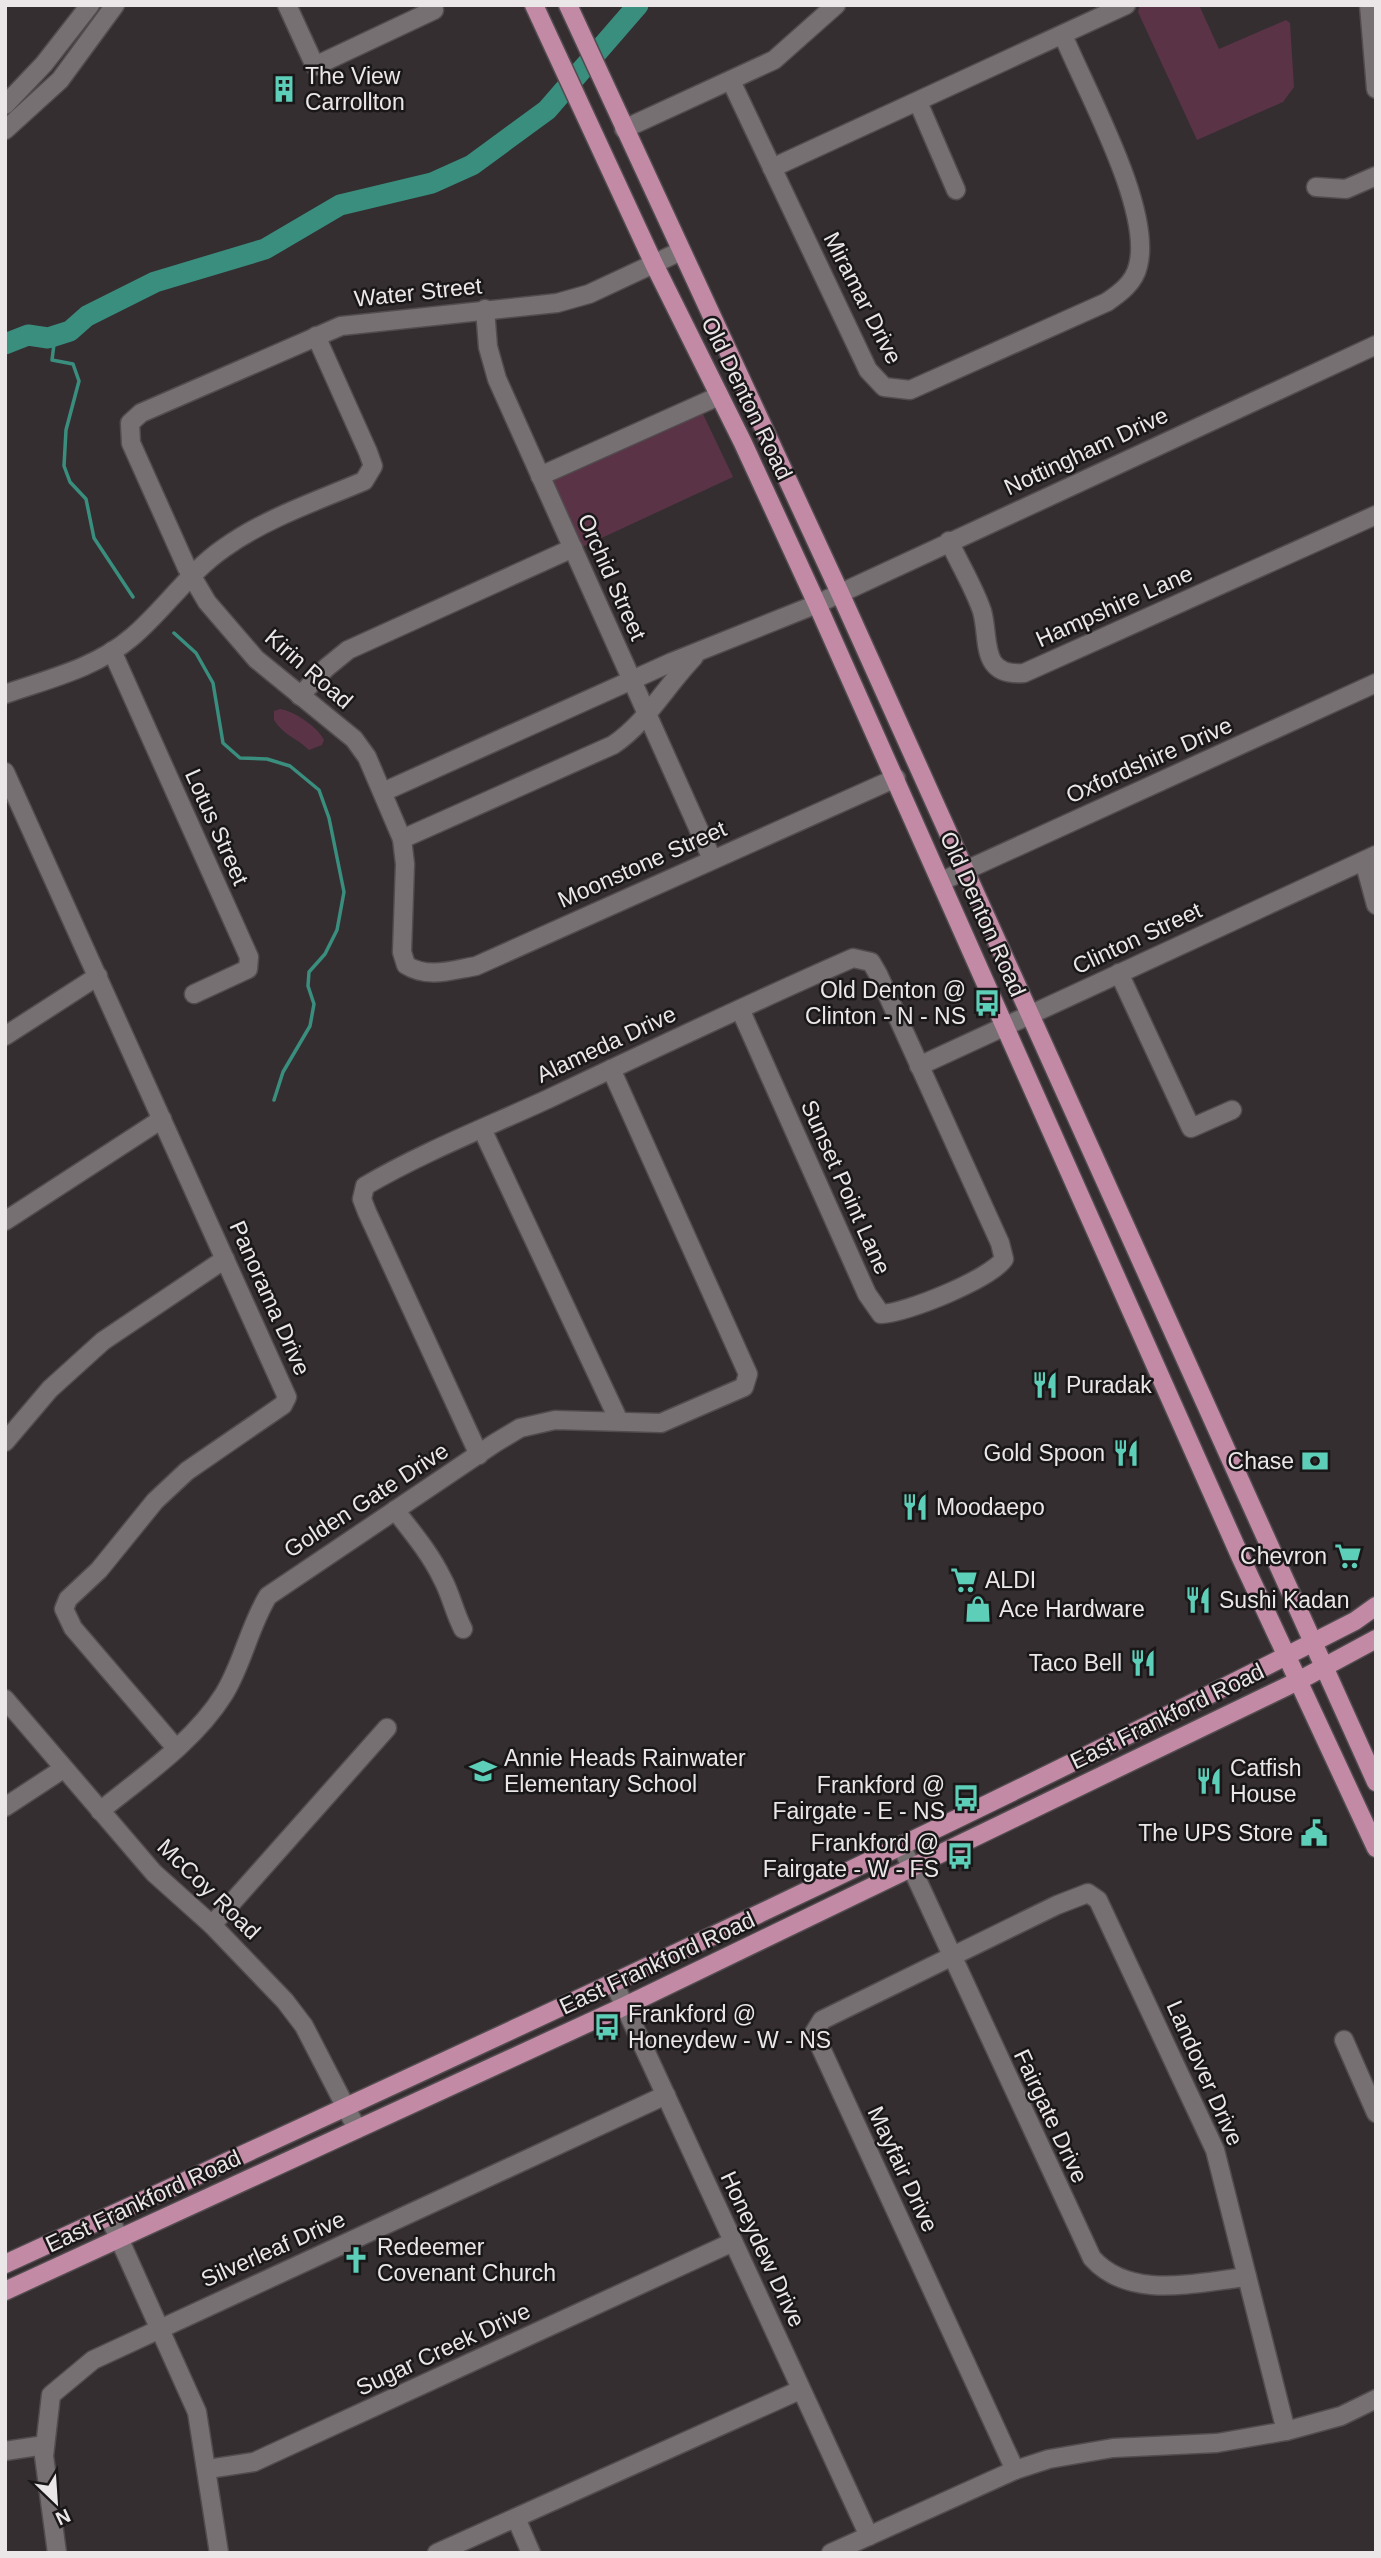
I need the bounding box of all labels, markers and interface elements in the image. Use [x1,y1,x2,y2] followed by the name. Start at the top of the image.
[305,63,405,115] place label: The View Carrollton
[269,74,299,104] building icon: The View Carrollton
[819,228,907,368] street label: Miramar Drive
[353,272,484,312] street label: Water Street
[696,312,798,484] street label: Old Denton Road
[1000,402,1172,500] street label: Nottingham Drive
[573,510,652,645] street label: Orchid Street
[1032,560,1196,652] street label: Hampshire Lane
[260,624,358,714] street label: Kirin Road
[1062,712,1236,808] street label: Oxfordshire Drive
[180,765,254,889] street label: Lotus Street
[554,815,731,913] street label: Moonstone Street
[935,828,1031,1000] street label: Old Denton Road
[1068,897,1206,979] street label: Clinton Street
[805,977,966,1029] place label: Old Denton @ Clinton - N - NS
[972,988,1002,1018] bus stop icon: Old Denton @ Clinton - N - NS
[532,1000,680,1088] street label: Alameda Drive
[796,1096,896,1278] street label: Sunset Point Lane
[224,1217,316,1379] street label: Panorama Drive
[1030,1370,1060,1400] restaurant icon: Puradak
[1066,1372,1152,1398] place label: Puradak
[279,1437,453,1563] street label: Golden Gate Drive
[1111,1438,1141,1468] restaurant icon: Gold Spoon
[984,1440,1105,1466] place label: Gold Spoon
[1300,1446,1330,1476] bank icon: Chase
[1228,1448,1294,1474] place label: Chase
[900,1492,930,1522] restaurant icon: Moodaepo
[936,1494,1045,1520] place label: Moodaepo
[1333,1541,1363,1571] supermarket icon: Chevron
[1240,1543,1327,1569] place label: Chevron
[949,1565,979,1595] supermarket icon: ALDI
[985,1567,1036,1593] place label: ALDI
[1183,1585,1213,1615] restaurant icon: Sushi Kadan
[1219,1587,1349,1613] place label: Sushi Kadan
[963,1594,993,1624] shop icon: Ace Hardware
[999,1596,1145,1622] place label: Ace Hardware
[1128,1648,1158,1678] restaurant icon: Taco Bell
[1029,1650,1122,1676] place label: Taco Bell
[1066,1658,1268,1774] street label: East Frankford Road
[504,1745,746,1797] place label: Annie Heads Rainwater Elementary School
[1230,1755,1302,1807] place label: Catfish House
[468,1756,498,1786] school or university icon: Annie Heads Rainwater Elementary School
[1194,1766,1224,1796] restaurant icon: Catfish House
[772,1772,945,1824] place label: Frankford @ Fairgate - E - NS
[951,1783,981,1813] bus stop icon: Frankford @ Fairgate - E - NS
[1299,1818,1329,1848] public building icon: The UPS Store
[1138,1820,1293,1846] place label: The UPS Store
[763,1830,939,1882] place label: Frankford @ Fairgate - W - FS
[152,1833,266,1945] street label: McCoy Road
[945,1841,975,1871] bus stop icon: Frankford @ Fairgate - W - FS
[555,1906,759,2020] street label: East Frankford Road
[1161,1996,1249,2150] street label: Landover Drive
[628,2001,831,2053] place label: Frankford @ Honeydew - W - NS
[592,2012,622,2042] bus stop icon: Frankford @ Honeydew - W - NS
[1009,2045,1093,2187] street label: Fairgate Drive
[863,2102,943,2236] street label: Mayfair Drive
[41,2144,245,2258] street label: East Frankford Road
[716,2167,810,2331] street label: Honeydew Drive
[197,2206,349,2292] street label: Silverleaf Drive
[377,2234,556,2286] place label: Redeemer Covenant Church
[341,2245,371,2275] church icon: Redeemer Covenant Church
[352,2297,534,2401] street label: Sugar Creek Drive
[21,2467,91,2537] north arrow
[52,2505,74,2529] text: N

